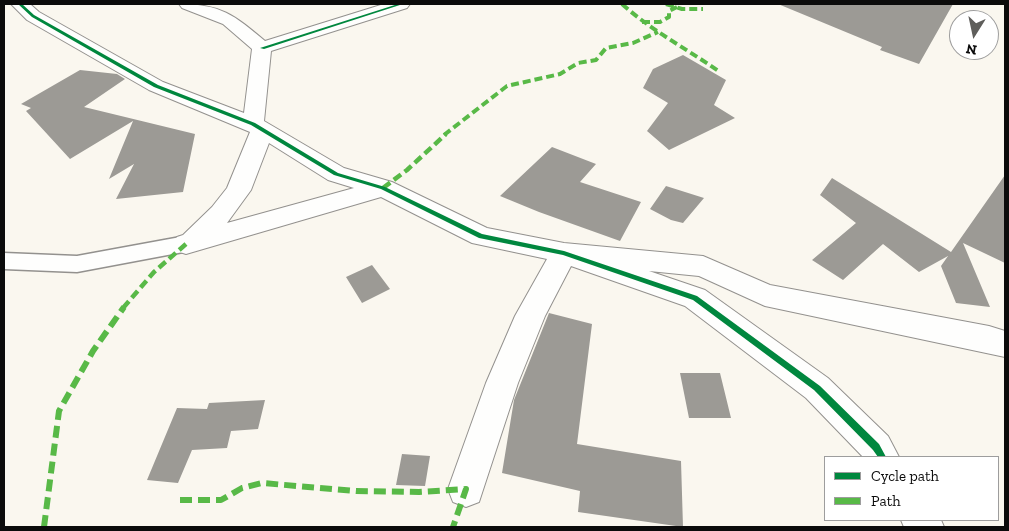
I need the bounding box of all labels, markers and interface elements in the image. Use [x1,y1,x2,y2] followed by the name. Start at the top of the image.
[949,10,999,60] north arrow
[965,40,978,59] text: N
[824,456,999,521] legend
[871,467,939,485] text: Cycle path
[871,492,901,510] text: Path

